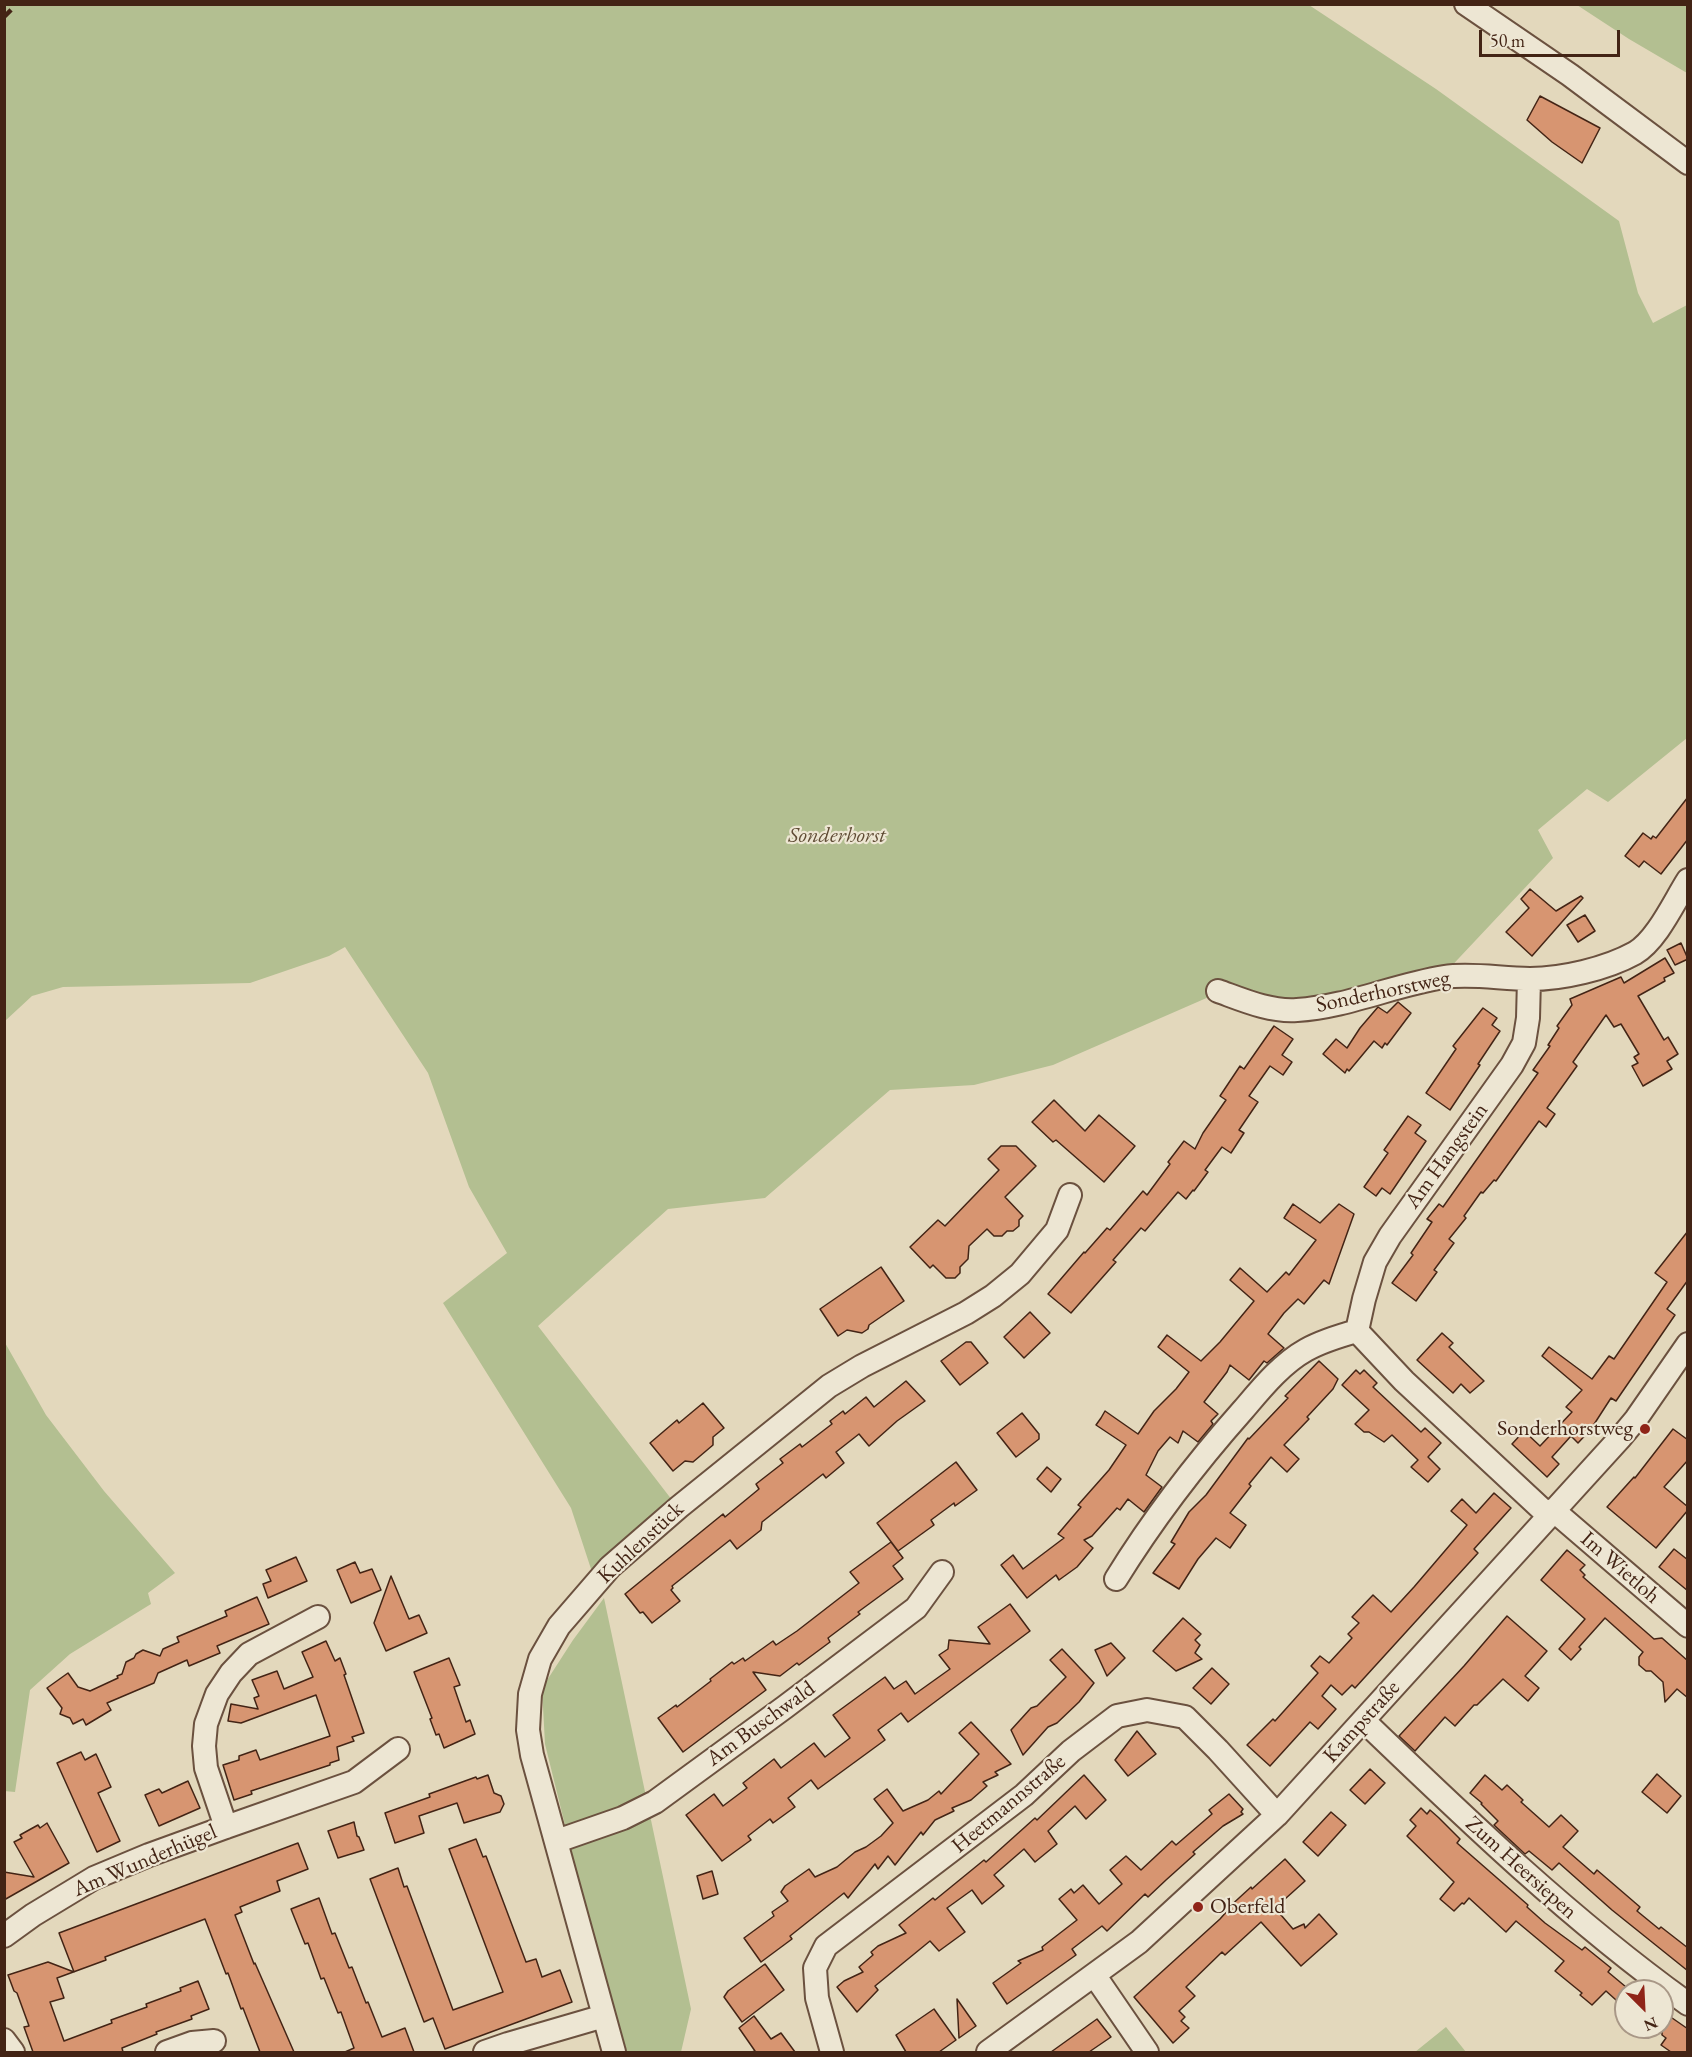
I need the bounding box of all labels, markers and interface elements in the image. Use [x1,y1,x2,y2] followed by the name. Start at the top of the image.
[1482,18,1623,56] scale bar
[1490,29,1525,52] text: 50 m
[788,823,886,849] park label: Sonderhorst
[1314,965,1452,1019] street label: Sonderhorstweg
[1400,1098,1494,1214] street label: Am Hangstein
[1497,1416,1633,1442] place label: Sonderhorstweg
[1638,1422,1652,1436] marker: Sonderhorstweg
[592,1496,690,1590] street label: Kuhlenstück
[1575,1526,1665,1610] street label: Im Wietloh
[1318,1675,1406,1769] street label: Kampstraße
[701,1676,821,1772] street label: Am Buschwald
[947,1749,1071,1859] street label: Heetmannstraße
[1460,1811,1582,1925] street label: Zum Heersiepen
[69,1819,221,1903] street label: Am Wunderhügel
[1210,1894,1285,1920] place label: Oberfeld
[1191,1900,1205,1914] marker: Oberfeld
[1614,1979,1674,2039] north arrow
[1641,2012,1661,2036] text: N

